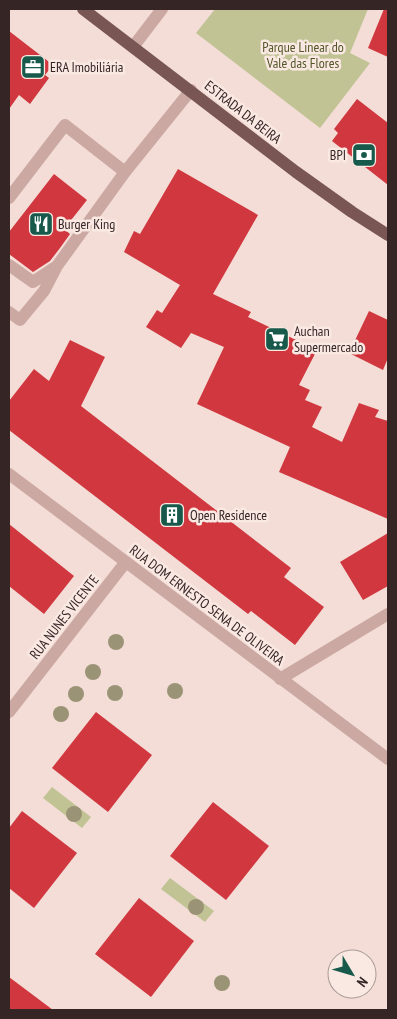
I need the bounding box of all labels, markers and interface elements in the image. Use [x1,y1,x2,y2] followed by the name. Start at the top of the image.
[262,38,344,72] park label: Parque Linear do Vale das Flores
[20,54,46,80] office icon: ERA Imobiliária
[50,58,123,76] place label: ERA Imobiliária
[201,76,285,148] street label: ESTRADA DA BEIRA
[351,142,377,168] bank icon: BPI
[330,146,346,164] place label: BPI
[28,211,54,237] restaurant icon: Burger King
[58,215,115,233] place label: Burger King
[294,322,363,356] place label: Auchan Supermercado
[264,326,290,352] supermarket icon: Auchan Supermercado
[159,502,185,528] building icon: Open Residence
[190,506,267,524] place label: Open Residence
[126,541,288,669] street label: RUA DOM ERNESTO SENA DE OLIVEIRA
[25,571,103,663] street label: RUA NUNES VICENTE
[327,949,377,999] north arrow
[353,973,372,991] text: N

